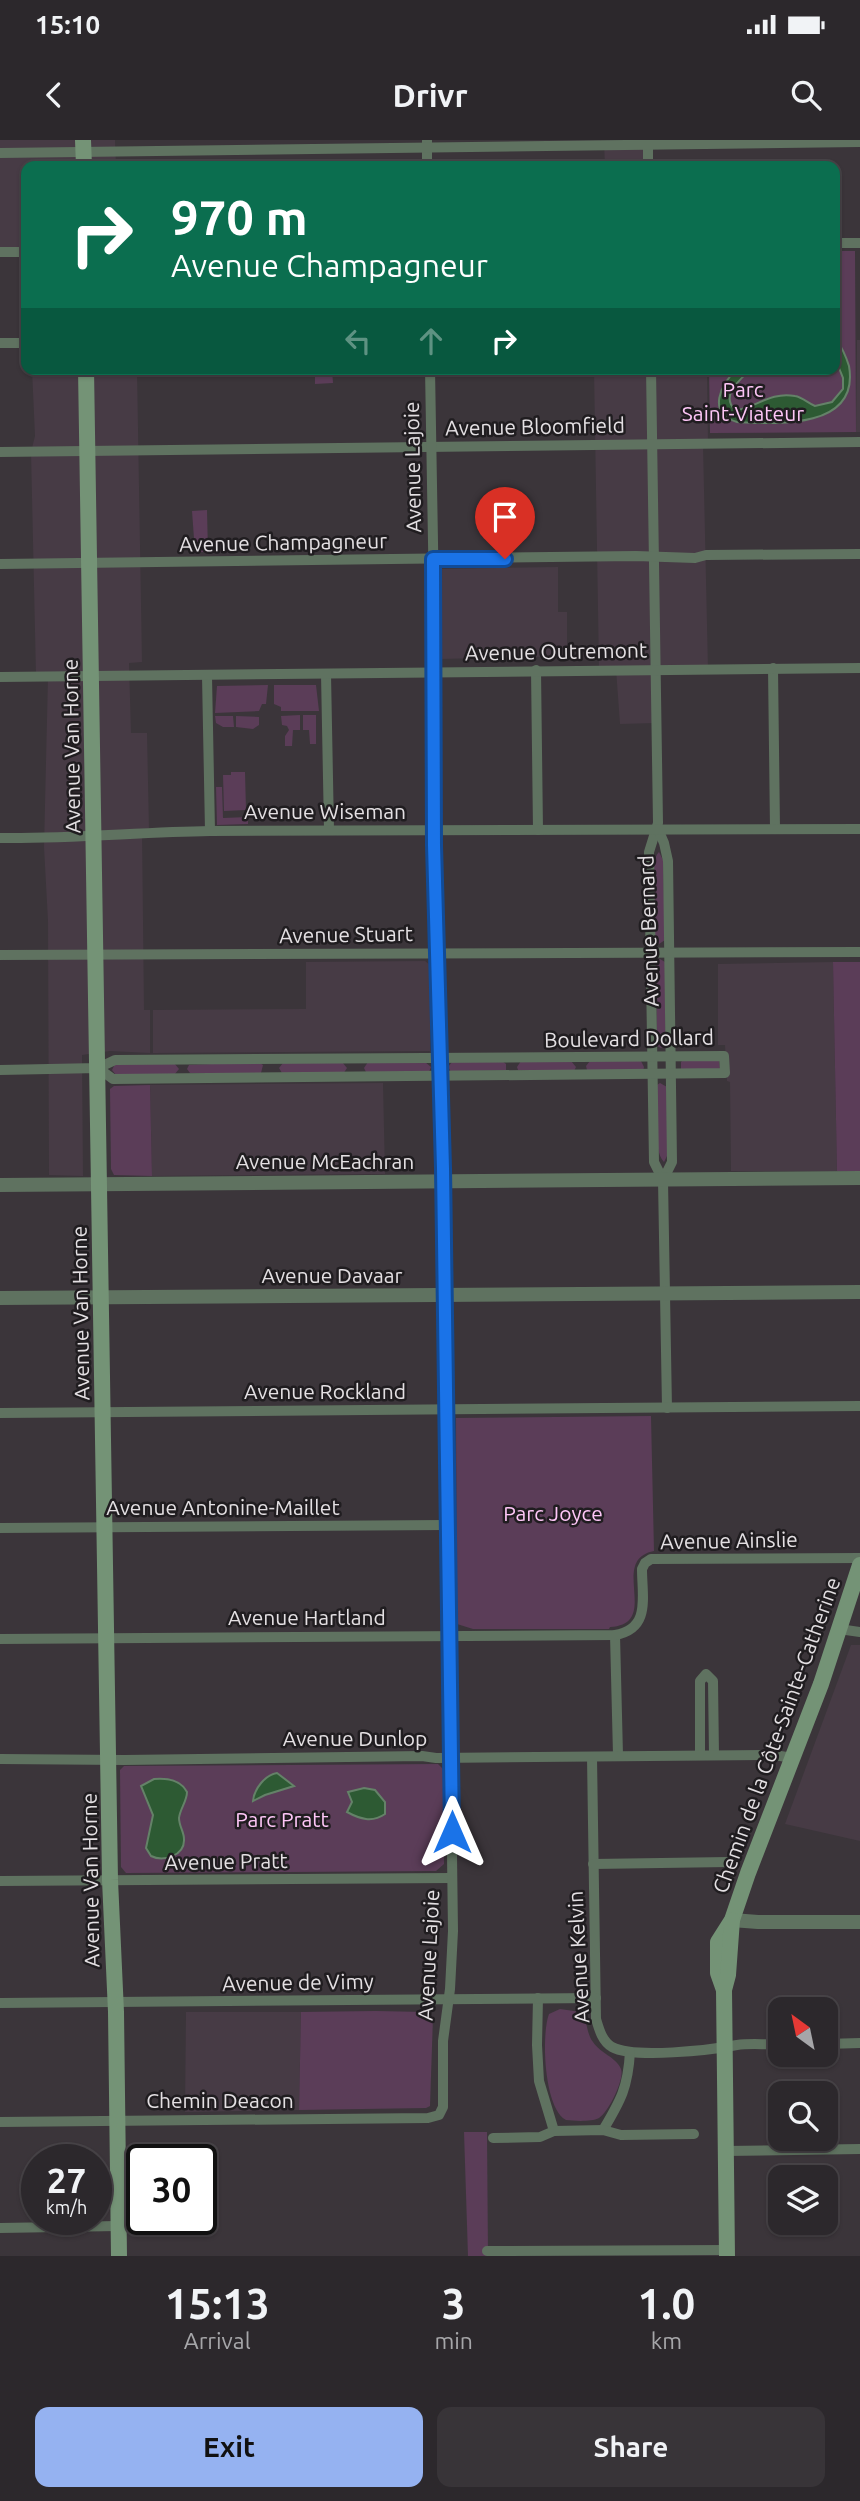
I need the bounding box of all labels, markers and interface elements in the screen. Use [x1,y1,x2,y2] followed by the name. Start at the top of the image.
[35,10,100,39] text: 15:10
[35,76,73,114] icon: back
[787,76,825,114] icon: search
[392,77,468,113] text: Drivr
[56,189,147,280] icon: right
[171,189,308,244] text: 970 m
[171,247,488,283] text: Avenue Champagneur
[339,322,377,360] icon: left
[412,322,450,360] icon: ahead
[485,322,523,360] icon: right
[682,377,804,425] park label: Parc Saint-Viateur
[399,401,425,533] street label: Avenue Lajoie
[445,412,625,440] street label: Avenue Bloomfield
[475,487,535,559] pin
[486,498,524,536] icon: arrive
[179,528,387,556] street label: Avenue Champagneur
[465,637,647,665] street label: Avenue Outremont
[57,659,85,833] street label: Avenue Van Horne
[244,799,406,823] street label: Avenue Wiseman
[633,855,663,1007] street label: Avenue Bernard
[279,921,413,947] street label: Avenue Stuart
[544,1025,714,1051] street label: Boulevard Dollard
[236,1149,414,1173] street label: Avenue McEachran
[66,1226,94,1400] street label: Avenue Van Horne
[262,1263,403,1287] street label: Avenue Davaar
[244,1379,406,1403] street label: Avenue Rockland
[106,1495,340,1519] street label: Avenue Antonine-Maillet
[503,1501,603,1525] park label: Parc Joyce
[660,1527,798,1553] street label: Avenue Ainslie
[708,1574,844,1896] street label: Chemin de la Côte-Sainte-Catherine
[228,1605,386,1629] street label: Avenue Hartland
[283,1726,427,1750] street label: Avenue Dunlop
[76,1793,104,1967] street label: Avenue Van Horne
[415,1795,489,1869] position arrow
[235,1807,329,1831] park label: Parc Pratt
[164,1848,288,1874] street label: Avenue Pratt
[413,1889,443,2021] street label: Avenue Lajoie
[563,1890,593,2024] street label: Avenue Kelvin
[222,1969,374,1995] street label: Avenue de Vimy
[768,1997,838,2067] north arrow
[768,1997,838,2235] map controls
[768,2081,838,2151] button: search
[146,2088,294,2112] street label: Chemin Deacon
[126,2144,217,2235] speed limit sign: 30
[47,2160,86,2200] text: 27
[768,2165,838,2235] button: layers
[46,2197,87,2217] text: km/h
[165,2280,270,2327] text: 15:13
[442,2280,466,2327] text: 3
[638,2280,695,2327] text: 1.0
[184,2328,251,2353] text: Arrival
[434,2328,473,2353] text: min
[651,2328,682,2353] text: km
[35,2407,423,2487] button: Exit
[437,2407,825,2487] button: Share

